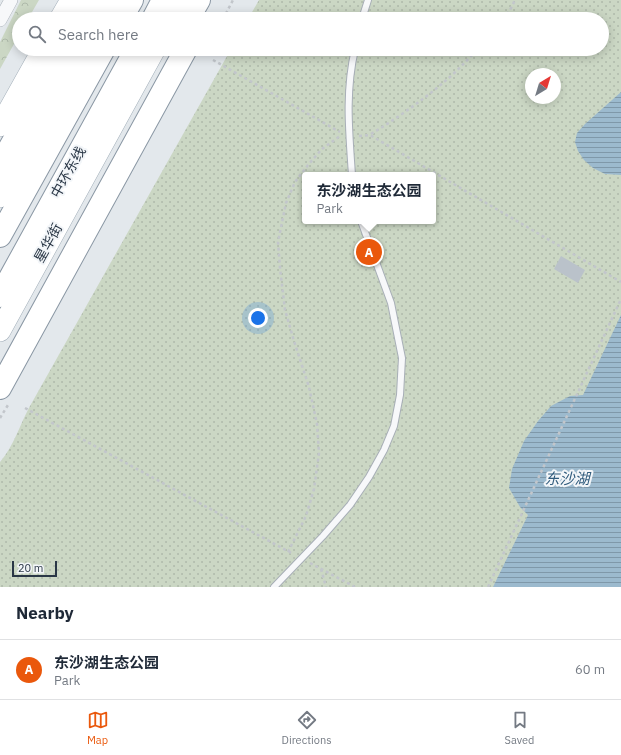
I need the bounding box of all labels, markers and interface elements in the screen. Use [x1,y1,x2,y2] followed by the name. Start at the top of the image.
[12,12,609,56] search box
[26,23,48,45] icon: search
[58,25,138,44] text: Search here
[525,68,561,104] north arrow
[47,143,89,201] street label: 中环东线
[302,172,436,224] popup
[316,181,422,200] text: 东沙湖生态公园
[316,200,343,217] text: Park
[30,220,66,266] street label: 星华街
[356,237,382,267] pin: A
[248,308,268,328] your location
[544,469,591,488] water label: 东沙湖
[12,559,57,578] scale bar
[18,561,43,575] text: 20 m
[16,602,74,624] text: Nearby
[54,653,159,672] text: 东沙湖生态公园
[25,661,33,678] text: A
[575,661,605,678] text: 60 m
[54,672,80,689] text: Park
[87,709,109,747] tab: Map
[282,709,332,747] tab: Directions
[505,709,534,747] tab: Saved

